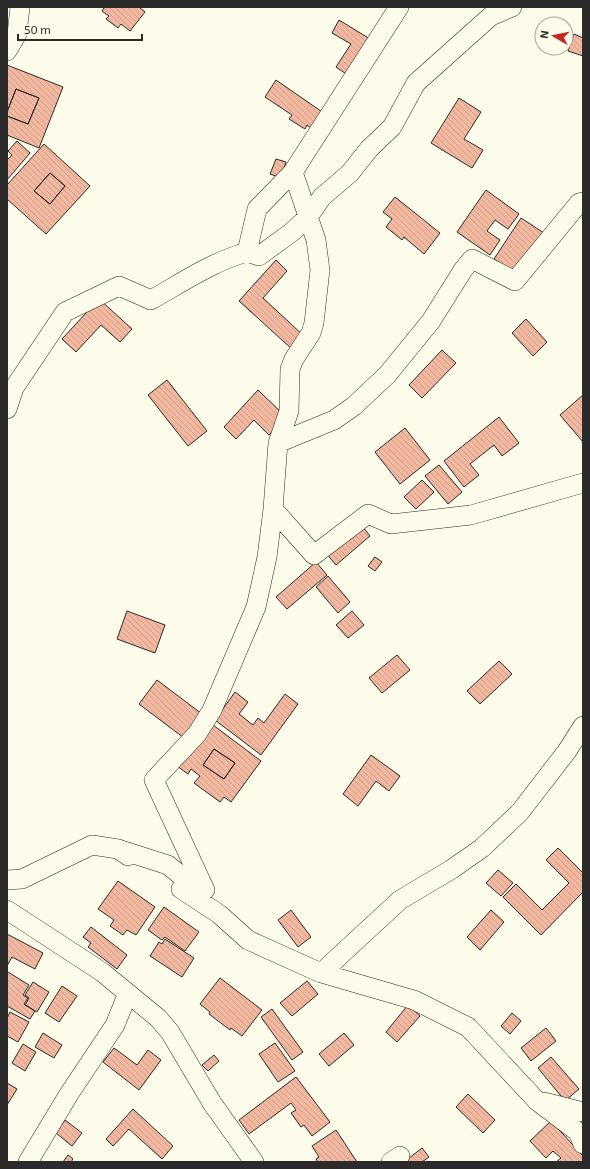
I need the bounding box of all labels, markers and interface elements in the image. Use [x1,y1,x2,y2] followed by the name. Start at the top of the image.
[18,16,142,42] scale bar
[534,16,574,56] north arrow
[24,22,51,36] text: 50 m
[537,29,551,39] text: N

